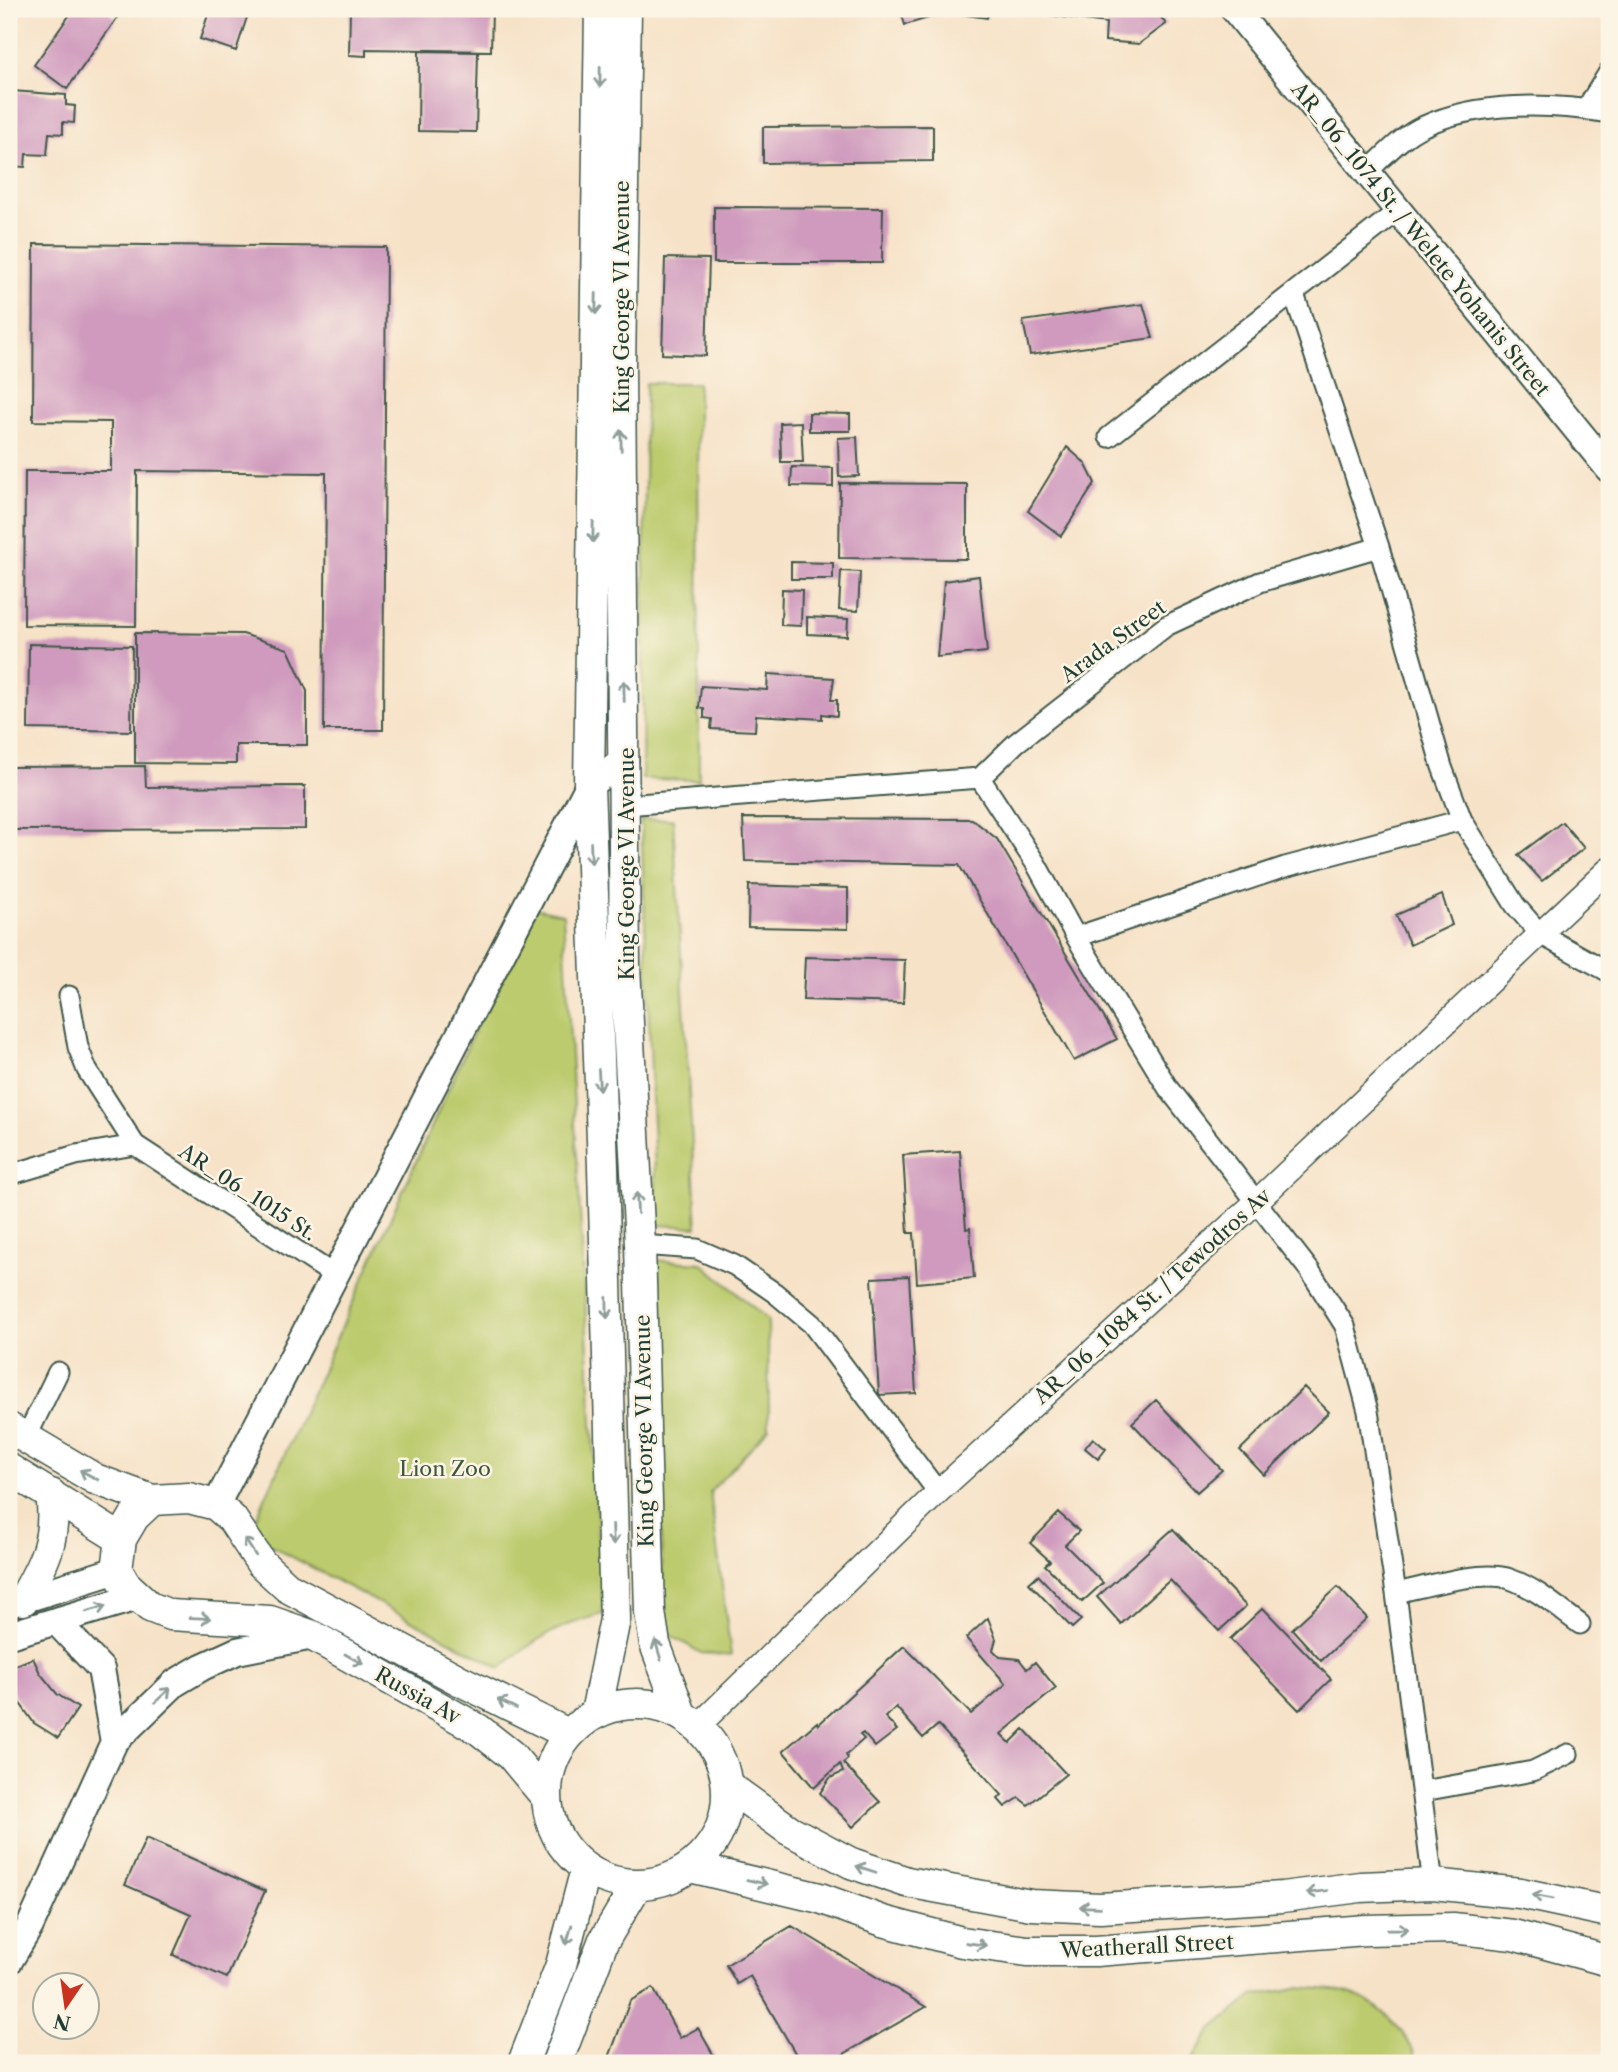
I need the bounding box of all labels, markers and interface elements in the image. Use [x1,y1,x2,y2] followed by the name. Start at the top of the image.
[593,65,607,88] one-way arrow
[1286,76,1556,401] street label: AR_06_1074 St. / Welete Yohanis Street
[609,181,634,413] street label: King George VI Avenue
[590,293,603,316] one-way arrow
[614,428,627,451] one-way arrow
[586,520,599,543] one-way arrow
[1055,594,1171,688] street label: Arada Street
[617,680,631,703] one-way arrow
[614,748,639,980] street label: King George VI Avenue
[585,841,598,864] one-way arrow
[593,1069,606,1092] one-way arrow
[174,1138,321,1246] street label: AR_06_1015 St.
[1028,1183,1276,1410] street label: AR_06_1084 St. / Tewodros Av
[631,1192,644,1215] one-way arrow
[600,1296,613,1319] one-way arrow
[629,1314,659,1548] street label: King George VI Avenue
[399,1456,491,1481] park label: Lion Zoo
[79,1468,100,1481] one-way arrow
[606,1523,619,1546] one-way arrow
[243,1537,257,1557] one-way arrow
[85,1602,107,1615] one-way arrow
[189,1611,212,1624] one-way arrow
[651,1639,663,1661] one-way arrow
[344,1652,364,1666] one-way arrow
[371,1661,466,1729] street label: Russia Av
[155,1686,172,1703] one-way arrow
[497,1697,518,1711] one-way arrow
[856,1861,878,1874] one-way arrow
[745,1876,768,1889] one-way arrow
[1306,1886,1328,1899] one-way arrow
[1532,1890,1555,1903] one-way arrow
[1078,1901,1101,1914] one-way arrow
[1386,1922,1409,1936] one-way arrow
[562,1924,575,1946] one-way arrow
[1059,1929,1235,1963] street label: Weatherall Street
[964,1937,987,1950] one-way arrow
[32,1970,102,2040] north arrow
[52,2009,73,2035] text: N

